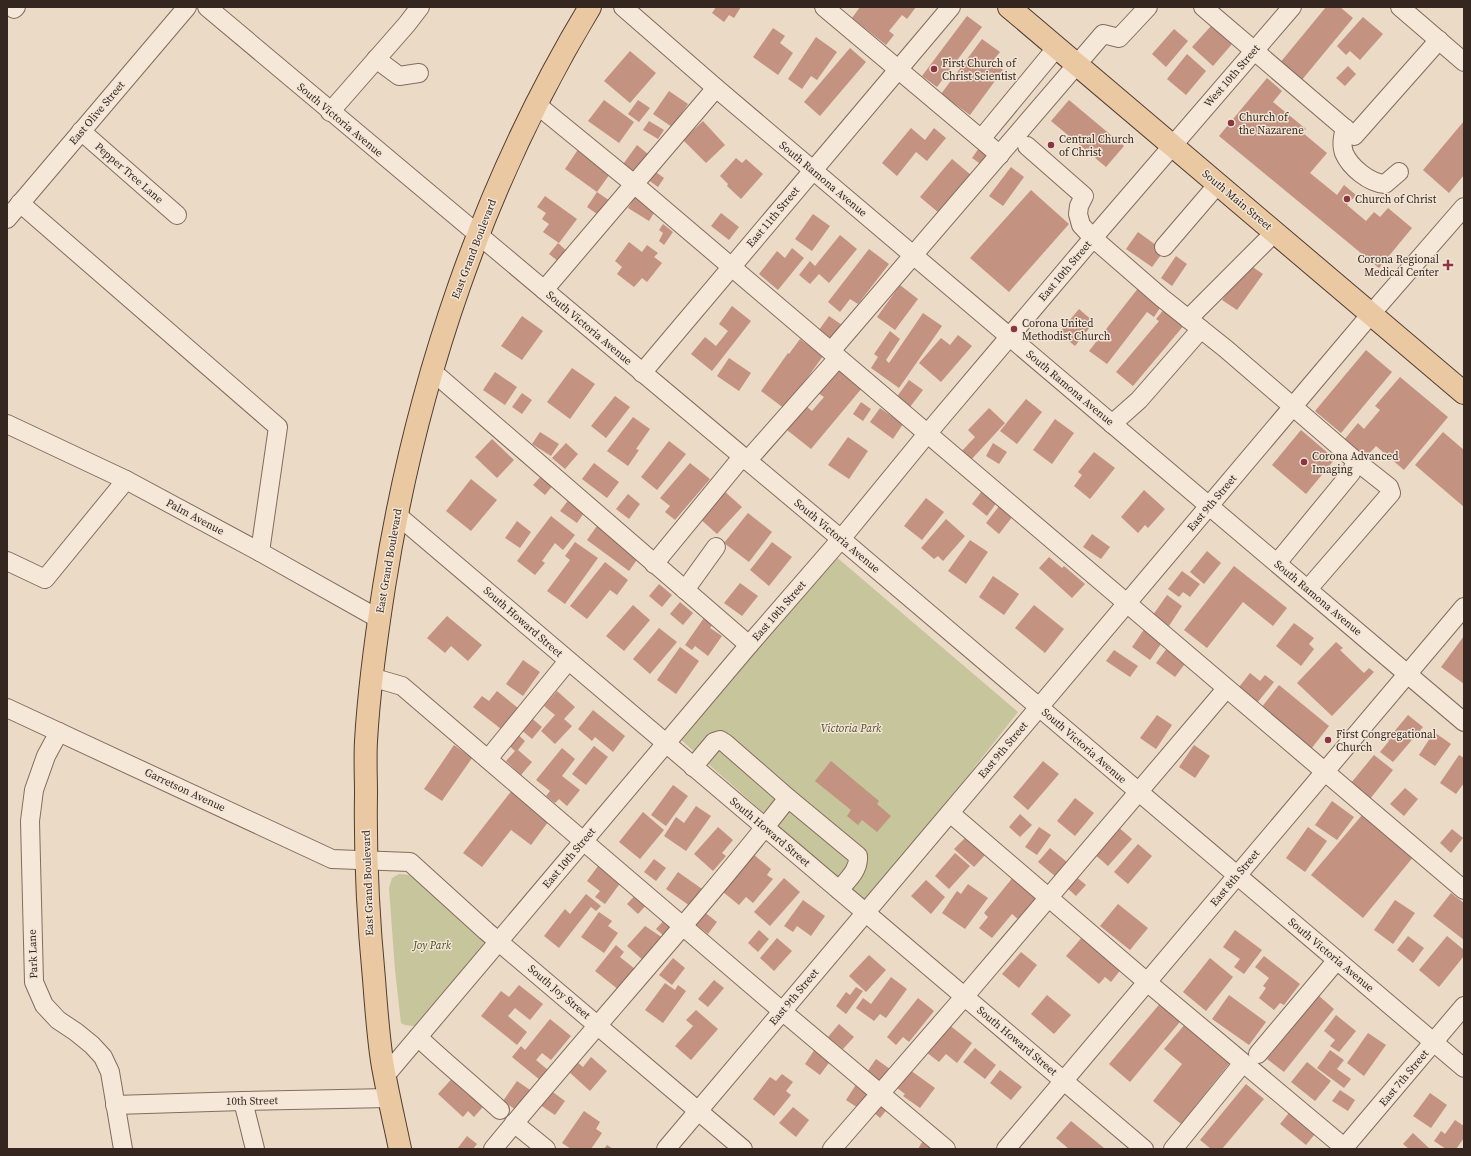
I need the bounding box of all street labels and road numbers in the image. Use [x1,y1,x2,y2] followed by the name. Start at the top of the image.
[1201,41,1264,111] street label: West 10th Street
[66,78,128,148] street label: East Olive Street
[294,80,386,161] street label: South Victoria Avenue
[776,138,870,220] street label: South Ramona Avenue
[92,139,167,207] street label: Pepper Tree Lane
[1199,166,1275,234] street label: South Main Street
[743,183,803,251] street label: East 11th Street
[448,196,500,301] street label: East Grand Boulevard
[1035,237,1095,305] street label: East 10th Street
[543,288,635,369] street label: South Victoria Avenue
[1023,347,1117,429] street label: South Ramona Avenue
[1184,471,1240,535] street label: East 9th Street
[163,495,227,539] street label: Palm Avenue
[791,496,883,577] street label: South Victoria Avenue
[372,507,406,614] street label: East Grand Boulevard
[1271,557,1365,639] street label: South Ramona Avenue
[749,577,810,644] street label: East 10th Street
[480,583,566,661] street label: South Howard Street
[1038,705,1130,787] street label: South Victoria Avenue
[975,718,1031,782] street label: East 9th Street
[142,765,228,815] street label: Garretson Avenue
[727,794,814,870] street label: South Howard Street
[539,824,599,892] street label: East 10th Street
[359,829,377,936] street label: East Grand Boulevard
[1207,846,1263,910] street label: East 8th Street
[1285,915,1377,996] street label: South Victoria Avenue
[25,929,41,979] street label: Park Lane
[525,961,594,1023] street label: South Joy Street
[766,965,822,1029] street label: East 9th Street
[974,1003,1061,1079] street label: South Howard Street
[1376,1046,1432,1110] street label: East 7th Street
[226,1093,279,1109] street label: 10th Street

